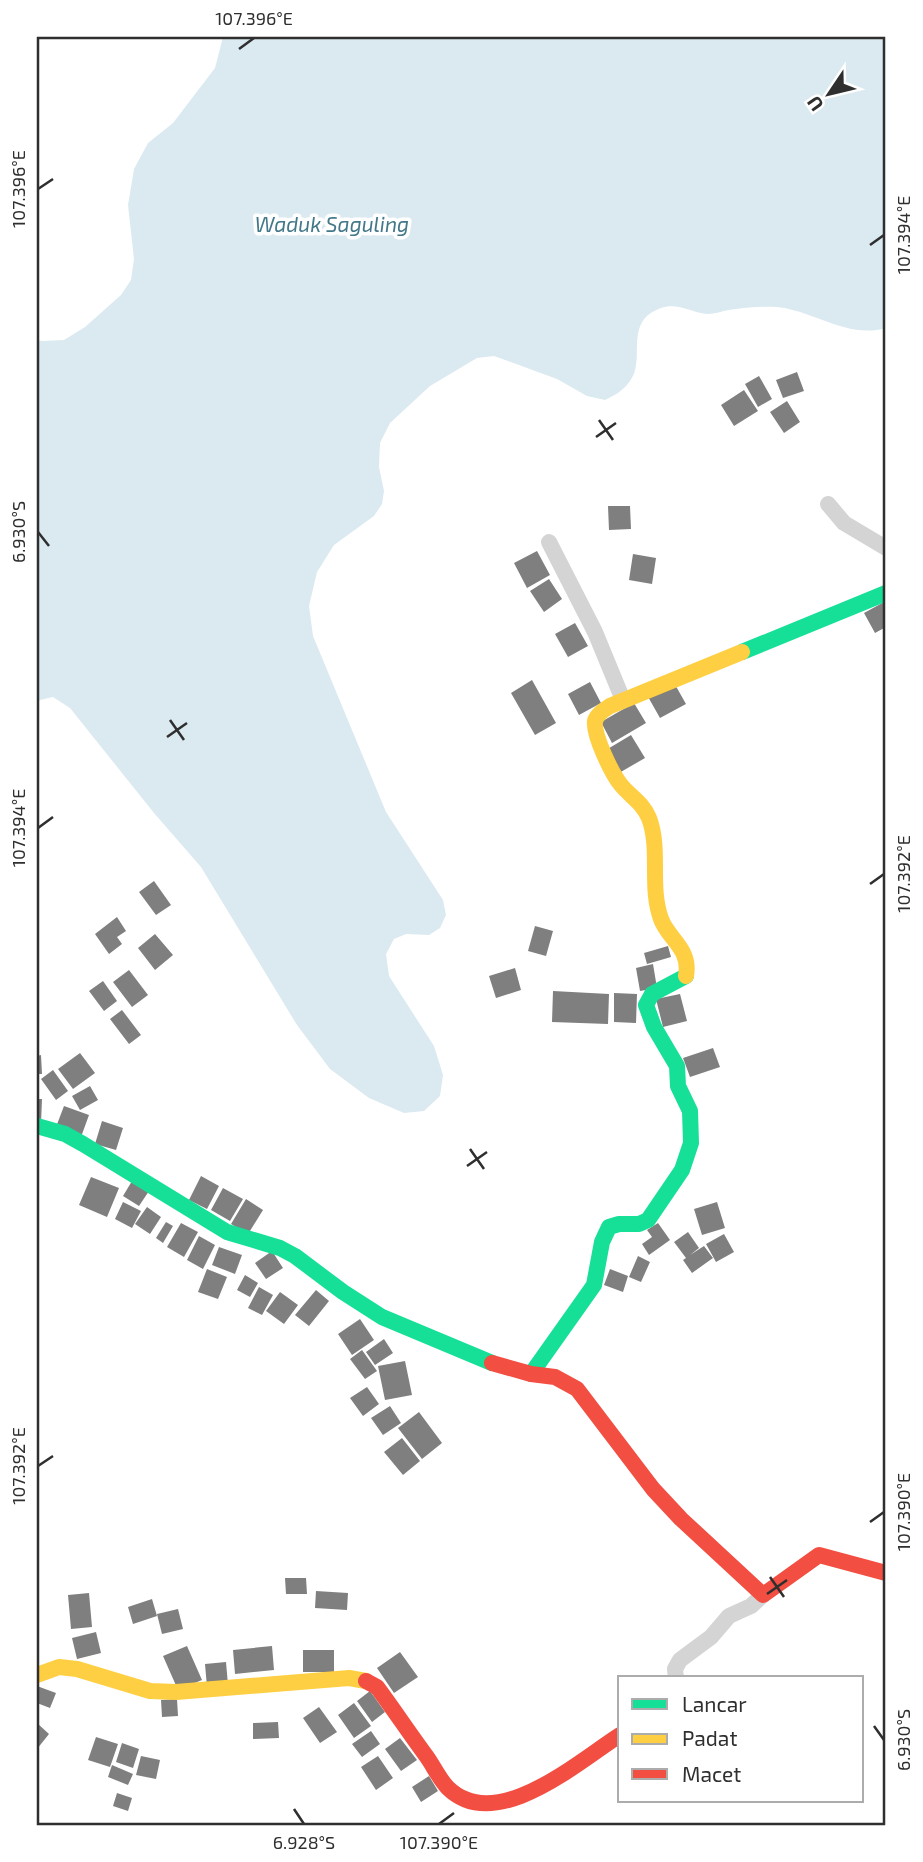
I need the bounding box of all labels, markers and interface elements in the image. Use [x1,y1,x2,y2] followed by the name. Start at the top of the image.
[215,7,293,29] text: 107.396°E
[794,60,864,130] north arrow
[802,92,828,116] text: U
[7,150,29,228] text: 107.396°E
[892,196,914,274] text: 107.394°E
[255,211,409,236] water label: Waduk Saguling
[7,501,29,563] text: 6.930°S
[7,789,29,867] text: 107.394°E
[892,835,914,913] text: 107.392°E
[7,1427,29,1505] text: 107.392°E
[892,1473,914,1551] text: 107.390°E
[618,1676,864,1802] legend
[682,1691,747,1716] text: Lancar
[892,1709,914,1771] text: 6.930°S
[682,1725,737,1750] text: Padat
[682,1761,741,1786] text: Macet
[273,1831,335,1853] text: 6.928°S
[400,1831,478,1853] text: 107.390°E

